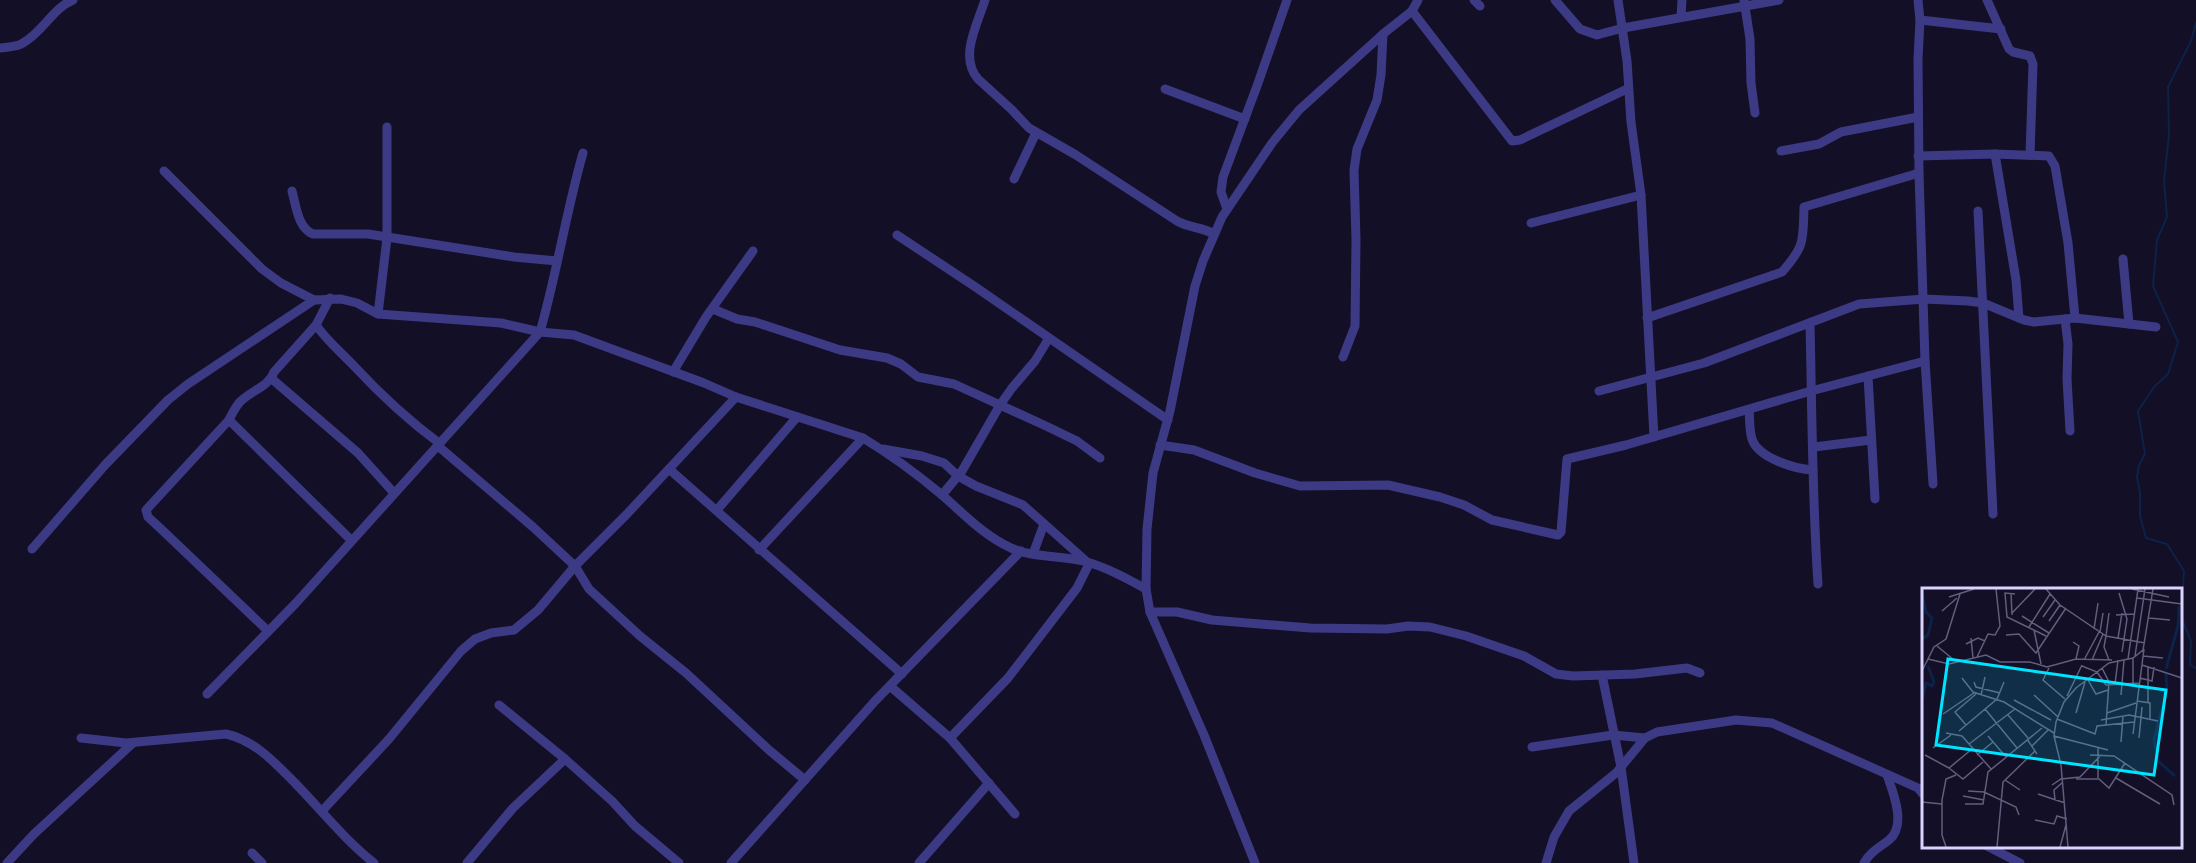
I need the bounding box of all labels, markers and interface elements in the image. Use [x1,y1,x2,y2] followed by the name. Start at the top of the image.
[1922,588,2181,848] inset map

